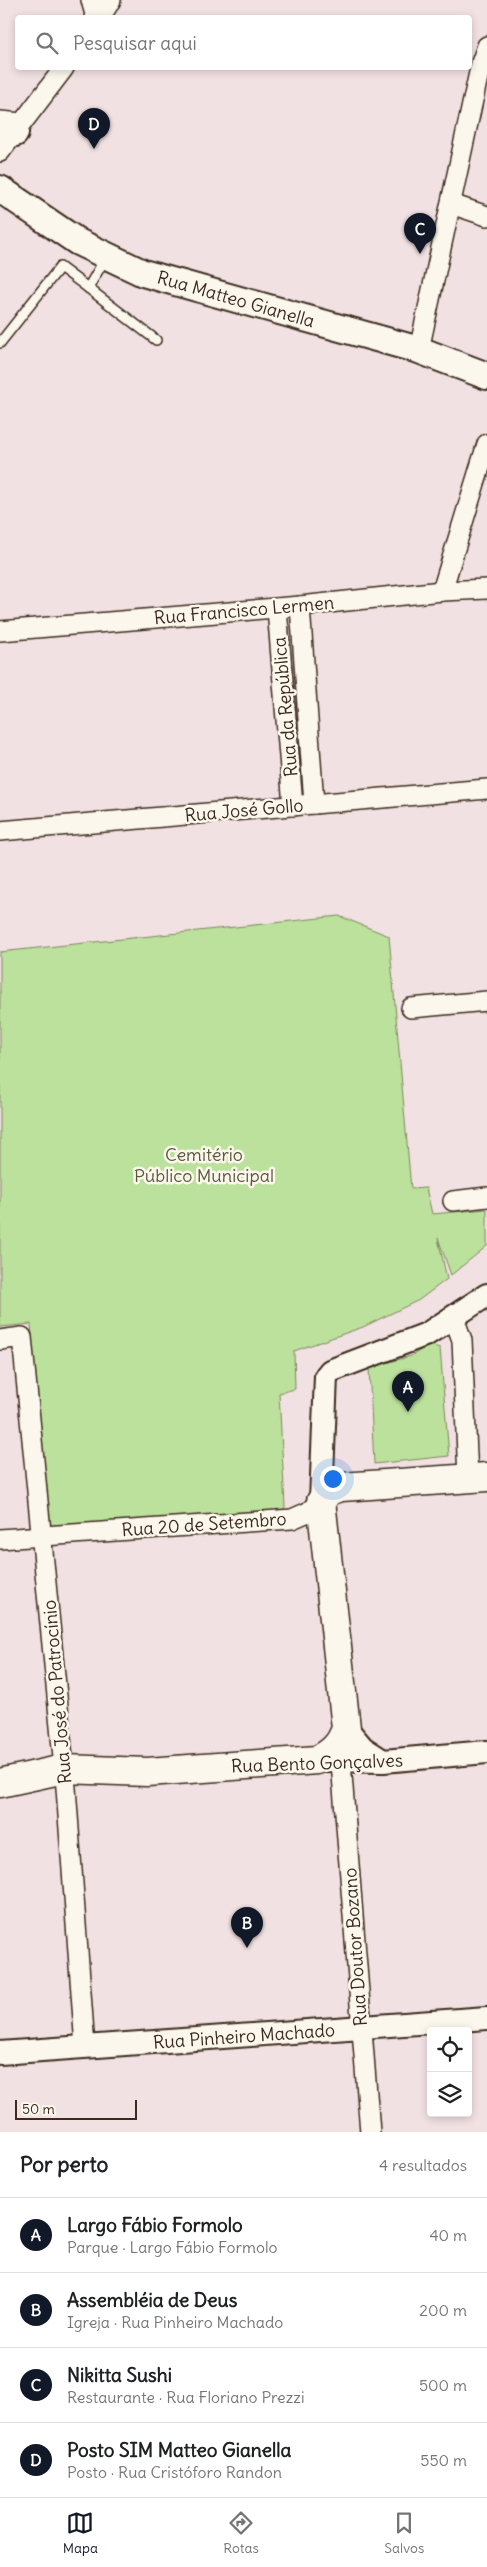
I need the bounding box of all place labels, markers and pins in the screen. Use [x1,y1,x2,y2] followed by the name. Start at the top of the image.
[78,108,110,149] pin: D
[404,213,436,254] pin: C
[392,1371,424,1412] pin: A
[231,1907,263,1948] pin: B

